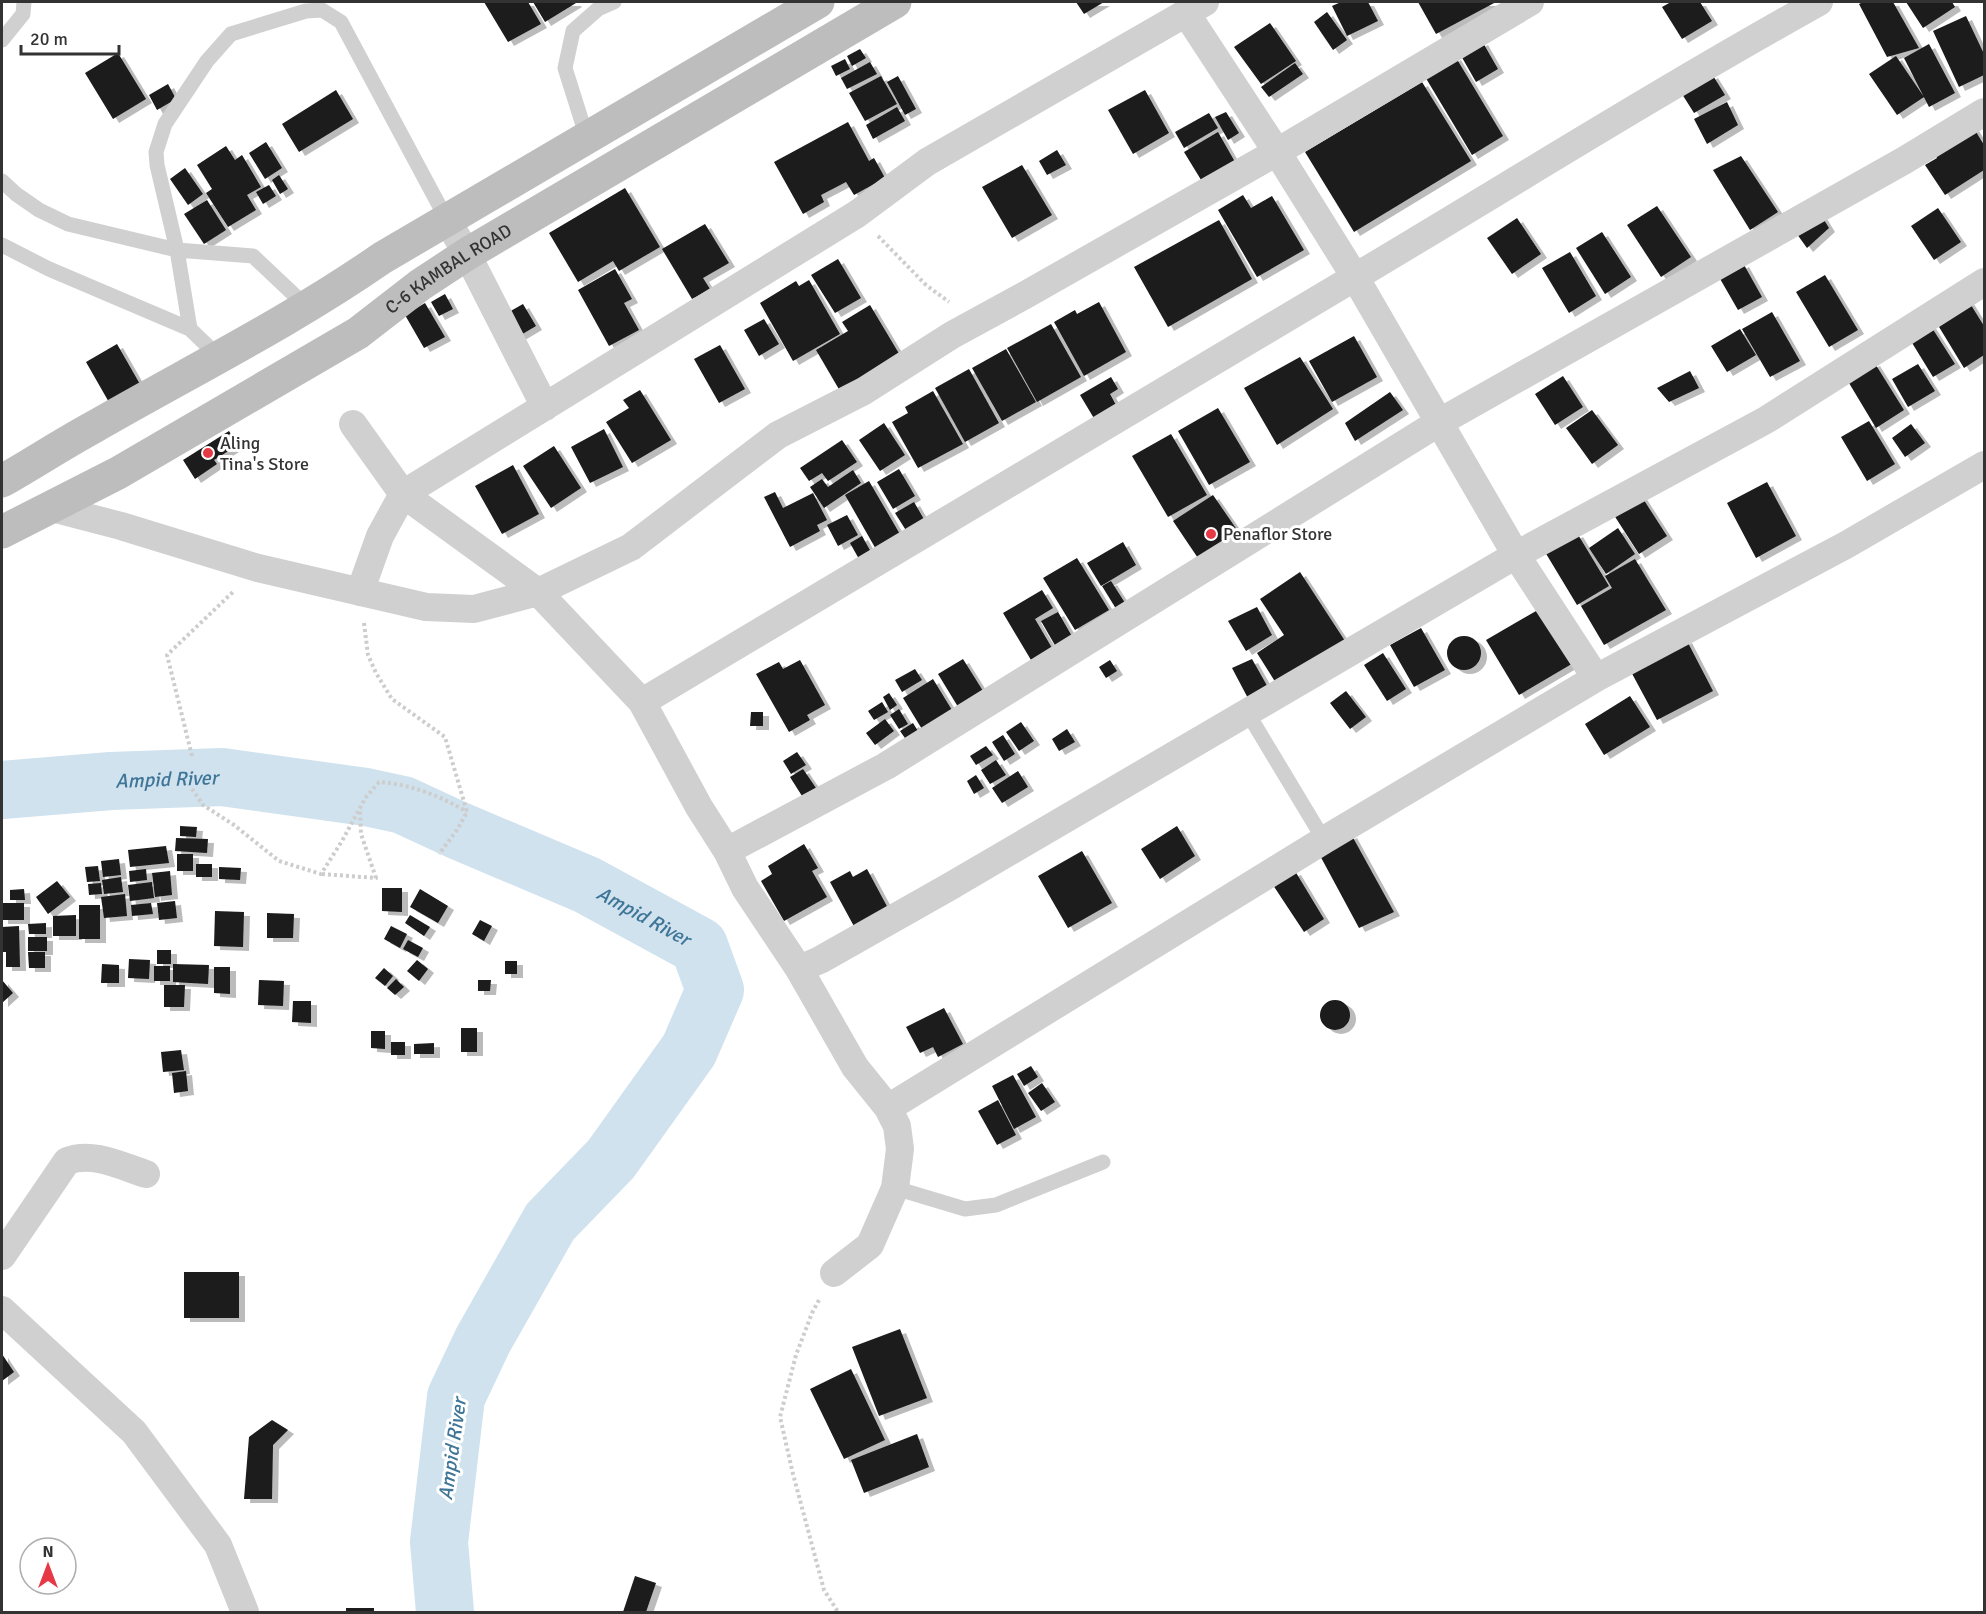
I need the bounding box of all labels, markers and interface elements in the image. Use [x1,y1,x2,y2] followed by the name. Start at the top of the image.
[21,18,118,56] scale bar
[30,28,68,50] text: 20 m
[381,219,516,319] street label: C-6 KAMBAL ROAD
[220,432,309,475] place label: Aling Tina's Store
[201,446,215,460] marker: Aling Tina's Store
[1223,523,1332,545] place label: Penaflor Store
[1204,527,1218,541] marker: Penaflor Store
[115,765,221,794] water label: Ampid River
[592,881,697,953] water label: Ampid River
[433,1394,472,1502] water label: Ampid River
[18,1536,78,1596] north arrow
[42,1542,54,1562] text: N

